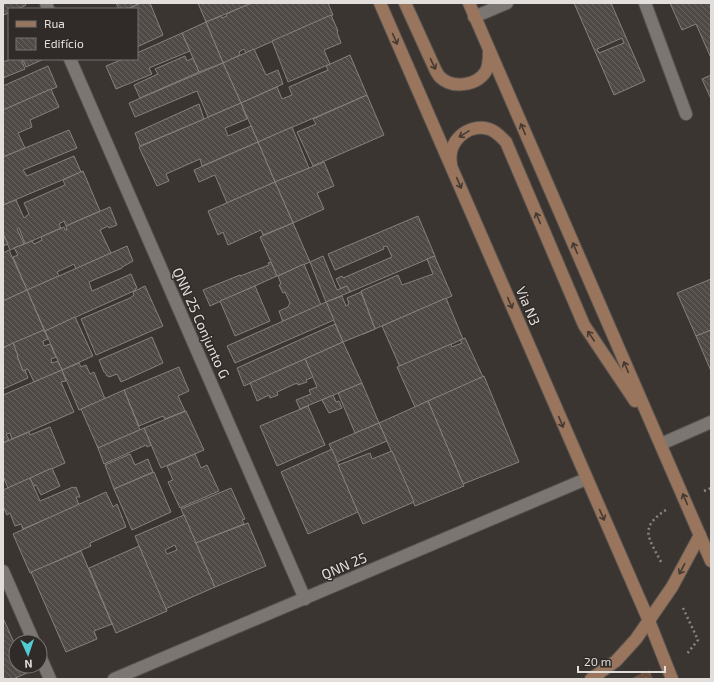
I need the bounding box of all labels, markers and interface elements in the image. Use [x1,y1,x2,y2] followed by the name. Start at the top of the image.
[8,8,138,60] legend
[44,16,65,30] text: Rua
[392,32,400,44] one-way arrow
[44,36,84,50] text: Edifício
[430,58,437,70] one-way arrow
[519,123,526,135] one-way arrow
[459,129,470,138] one-way arrow
[455,177,463,189] one-way arrow
[534,212,542,224] one-way arrow
[570,242,578,254] one-way arrow
[169,265,234,381] street label: QNN 25 Conjunto G
[513,284,544,328] street label: Via N3
[507,296,514,308] one-way arrow
[587,330,595,342] one-way arrow
[622,362,629,374] one-way arrow
[558,416,566,428] one-way arrow
[681,493,688,505] one-way arrow
[598,509,606,521] one-way arrow
[319,548,369,583] street label: QNN 25
[677,563,685,575] one-way arrow
[8,634,48,674] north arrow
[578,648,665,674] scale bar
[584,654,611,668] text: 20 m
[24,658,33,671] text: N

